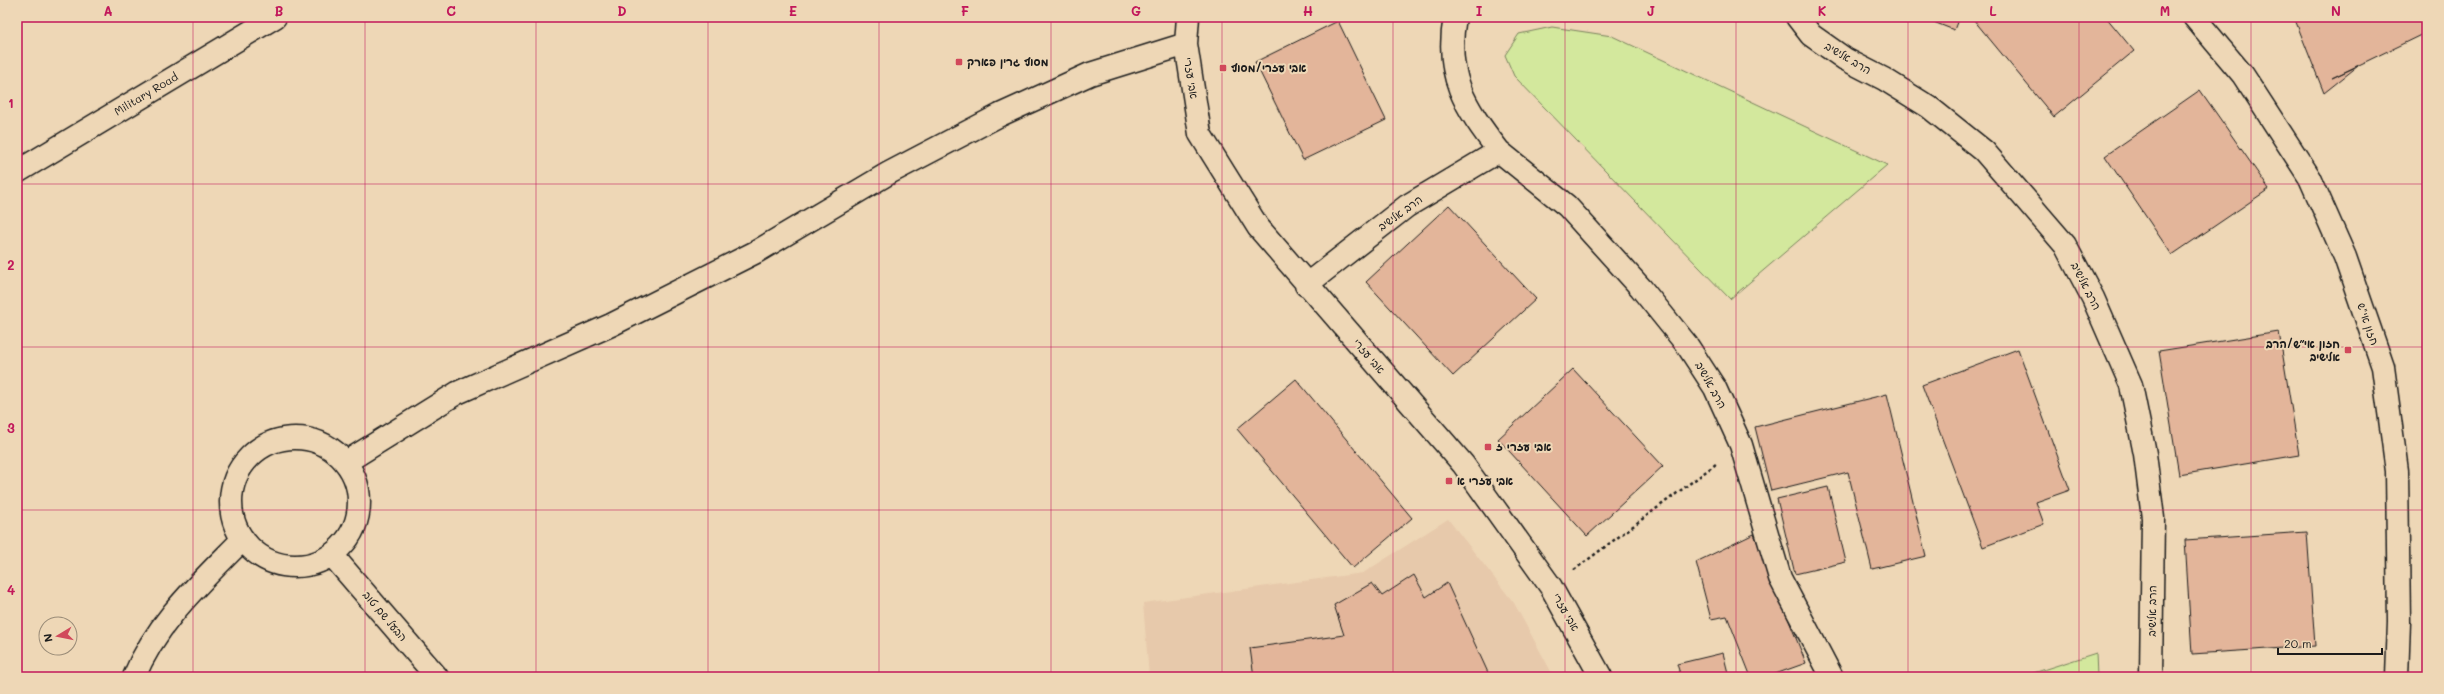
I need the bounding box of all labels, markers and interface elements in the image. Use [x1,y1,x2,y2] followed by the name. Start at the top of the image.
[103,2,113,19] text: A
[275,2,284,19] text: B
[446,2,456,19] text: C
[617,2,627,19] text: D
[789,2,797,19] text: E
[961,2,969,19] text: F
[1131,2,1141,19] text: G
[1303,2,1313,19] text: H
[1476,2,1483,19] text: I
[1647,2,1655,19] text: J
[1818,2,1827,19] text: K
[1989,2,1997,19] text: L
[2160,2,2170,19] text: M
[2331,2,2341,19] text: N
[1822,38,1874,77] street label: הרב אלישיב
[967,54,1048,69] place label: מסוף גרין פארק
[1181,56,1202,100] street label: אבי עזרי
[954,57,964,67] marker: מסוף גרין פארק
[1231,60,1306,75] place label: אבי עזרי/מסוף
[1218,63,1228,73] marker: אבי עזרי/מסוף
[111,69,181,119] street label: Military Road
[8,94,14,111] text: 1
[1374,191,1425,234] street label: הרב אלישיב
[7,256,15,273] text: 2
[2068,259,2105,312] street label: הרב אלישיב
[2354,301,2383,347] street label: חזון אי"ש
[1350,335,1389,377] street label: אבי עזרי
[2265,336,2340,364] place label: חזון אי״ש/הרב אלישיב
[2343,345,2353,355] marker: חזון אי״ש/הרב אלישיב
[1692,359,1730,411] street label: הרב אלישיב
[7,419,15,436] text: 3
[1496,439,1551,454] place label: אבי עזרי ז
[1483,442,1493,452] marker: אבי עזרי ז
[1457,473,1513,488] place label: אבי עזרי א
[1444,476,1454,486] marker: אבי עזרי א
[7,581,15,598] text: 4
[2144,585,2159,637] street label: הרב אלישיב
[360,587,411,644] street label: הבעל שם טוב
[1550,590,1584,634] street label: אבי עזרי
[38,616,78,656] north arrow
[2278,630,2382,656] scale bar
[40,632,56,643] text: N
[2284,635,2312,651] text: 20 m

